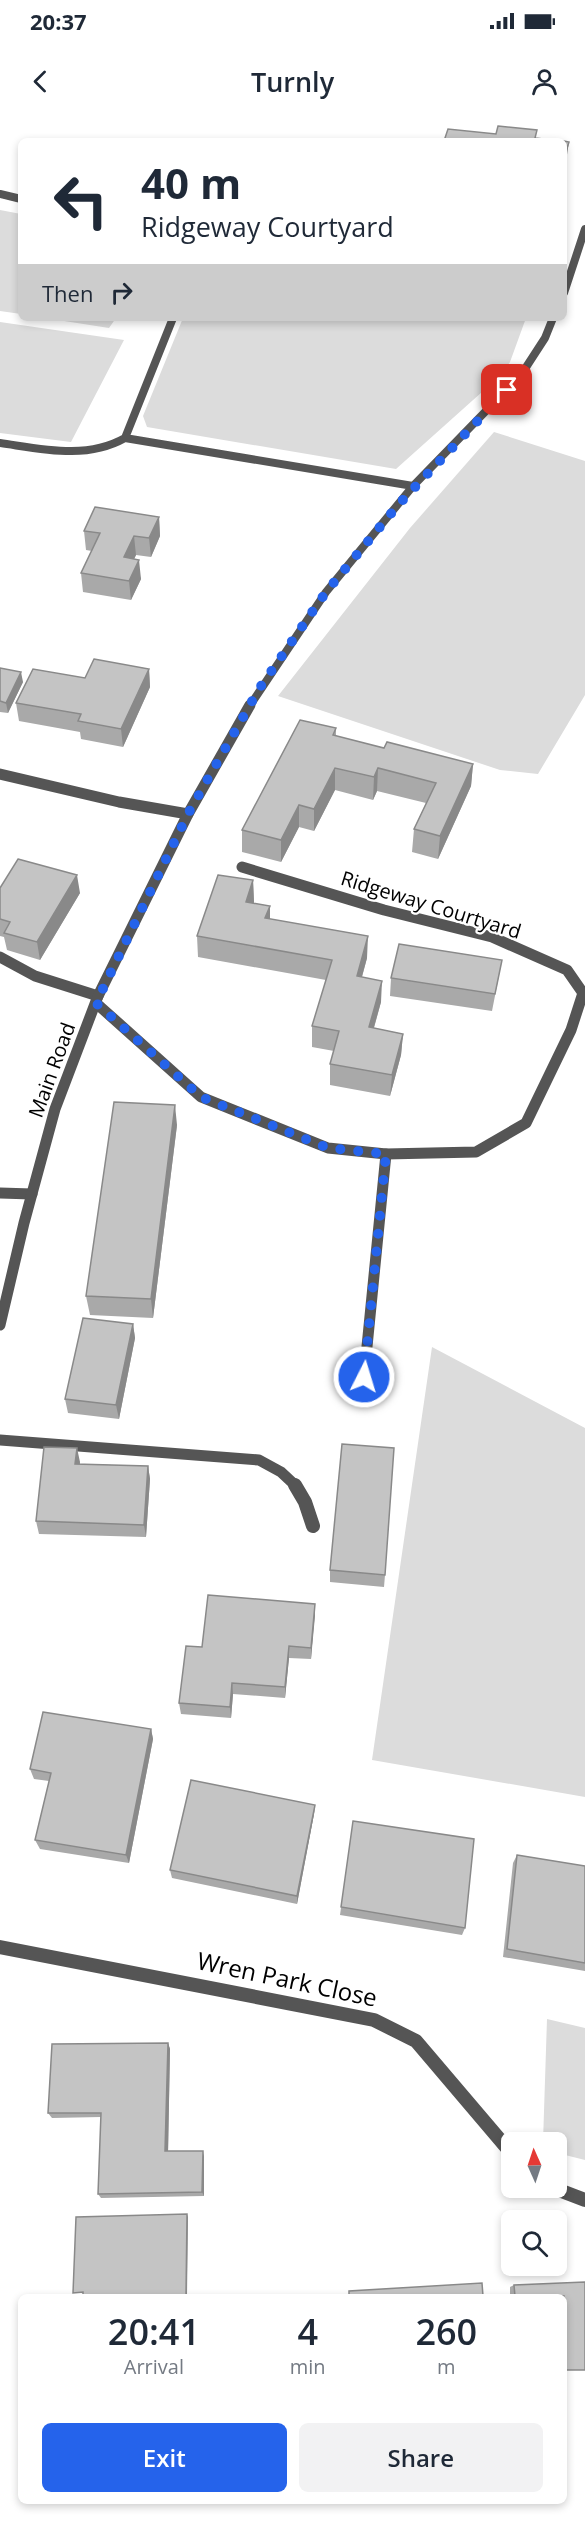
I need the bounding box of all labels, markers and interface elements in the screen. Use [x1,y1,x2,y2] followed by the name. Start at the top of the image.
[30,6,87,36] text: 20:37
[251,63,334,100] text: Turnly
[24,65,57,98] icon: back
[528,65,561,98] icon: person
[141,154,241,211] text: 40 m
[42,162,120,240] icon: left
[141,208,394,245] text: Ridgeway Courtyard
[105,276,138,309] icon: right
[42,278,93,308] text: Then
[481,364,532,415] pin
[490,373,523,406] icon: arrive
[338,864,525,945] street label: Ridgeway Courtyard
[22,1019,81,1121] street label: Main Road
[332,1345,396,1409] position arrow
[194,1943,380,2014] street label: Wren Park Close
[501,2132,567,2198] north arrow
[501,2132,567,2276] map controls
[501,2210,567,2276] button: search
[108,2307,200,2356] text: 20:41
[297,2307,318,2356] text: 4
[415,2307,477,2356] text: 260
[124,2353,184,2380] text: Arrival
[290,2353,326,2380] text: min
[437,2353,456,2380] text: m
[42,2423,287,2492] button: Exit
[299,2423,543,2492] button: Share

